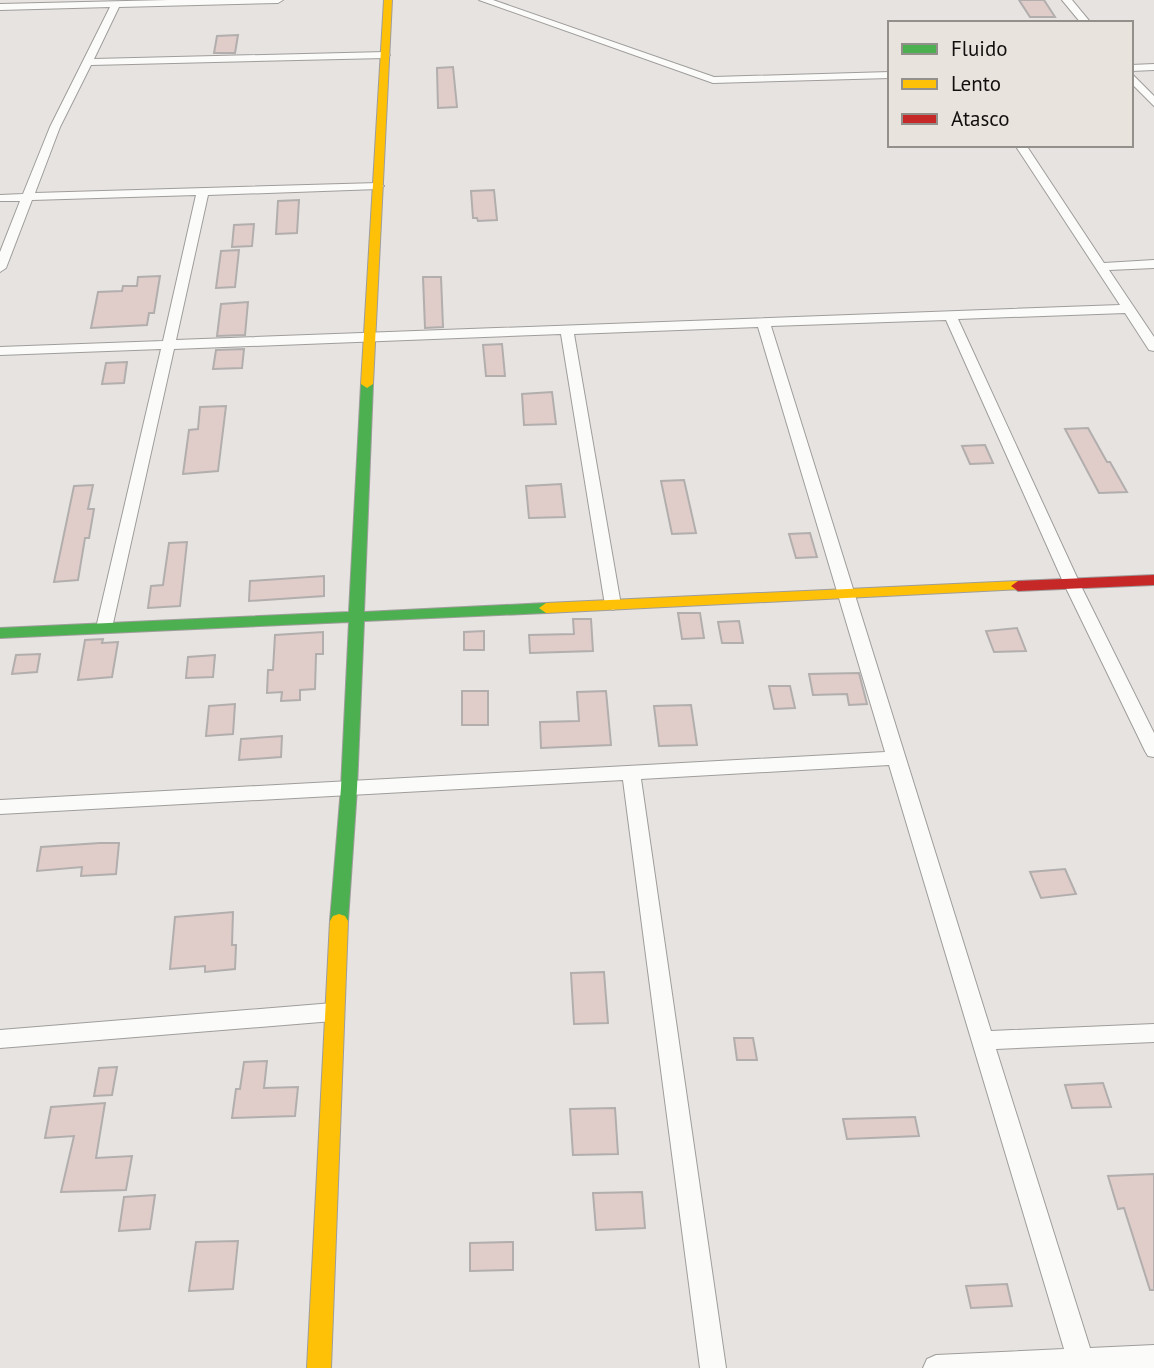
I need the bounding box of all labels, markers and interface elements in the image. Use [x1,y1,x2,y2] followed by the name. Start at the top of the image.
[888,21,1133,147] legend
[951,35,1008,62] text: Fluido
[951,70,1001,97] text: Lento
[951,105,1010,132] text: Atasco

